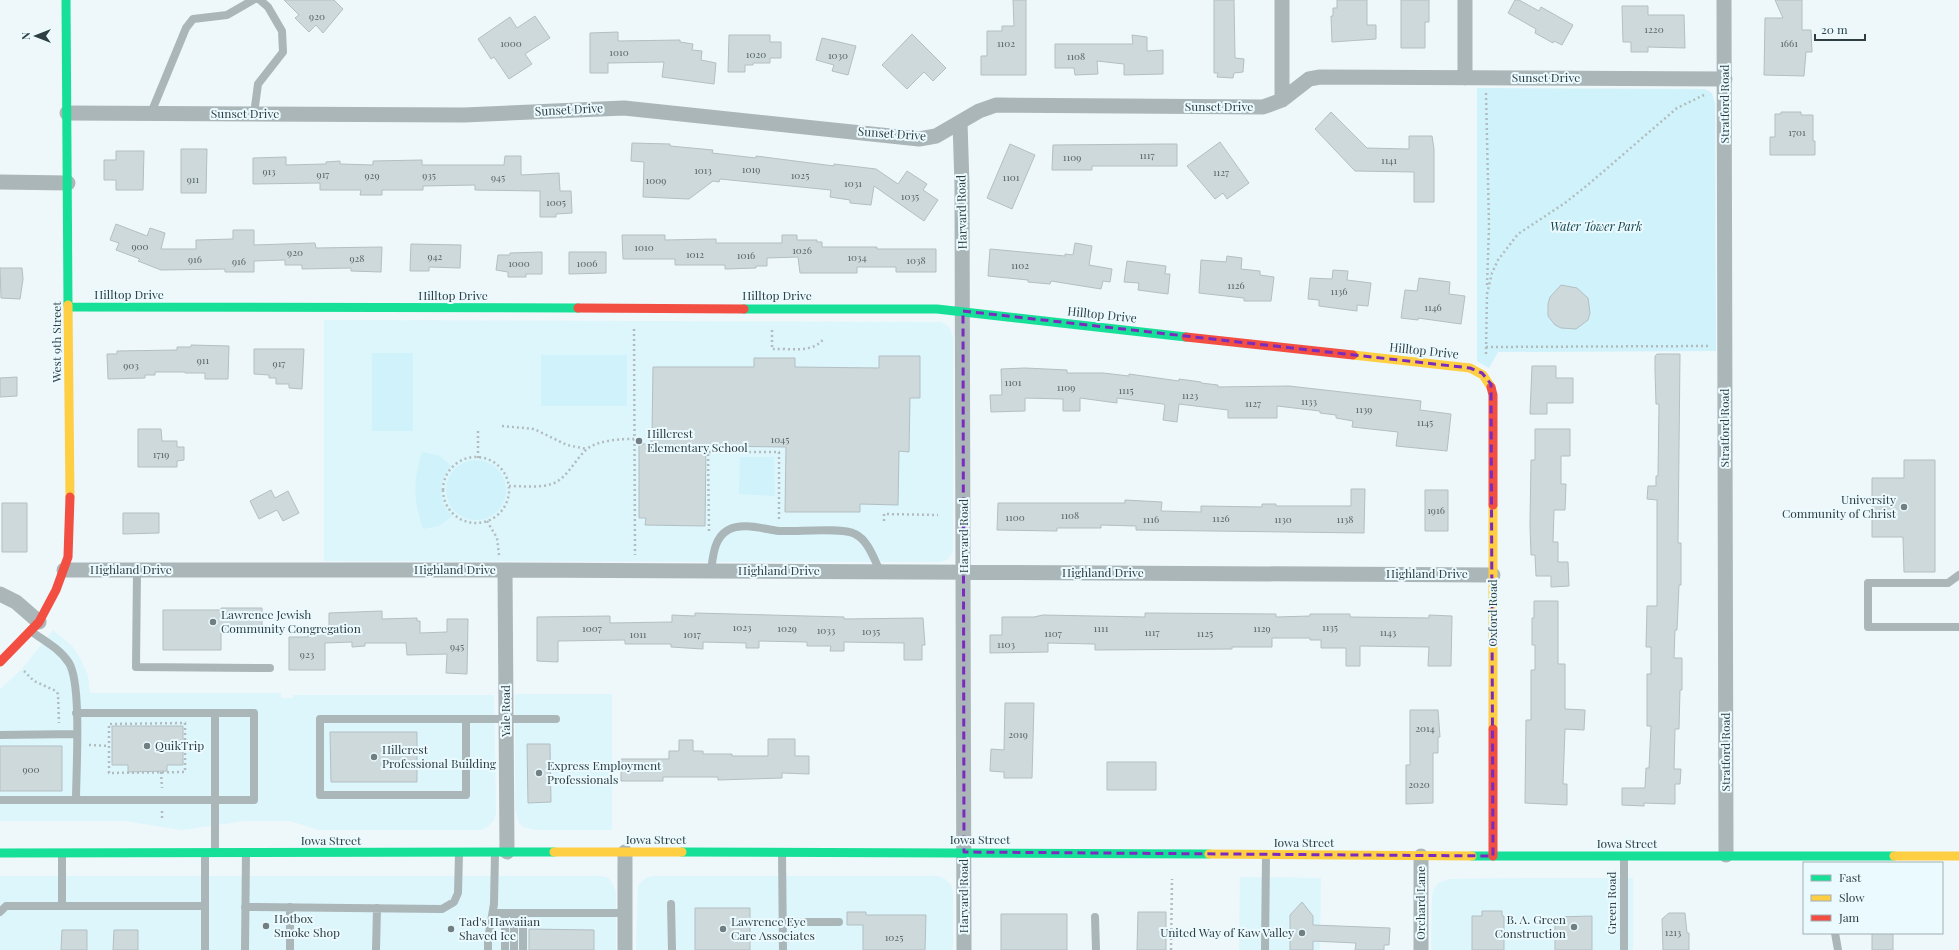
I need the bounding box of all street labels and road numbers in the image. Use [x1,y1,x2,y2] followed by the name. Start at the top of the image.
[1716,64,1732,144] street label: Stratford Road
[1512,69,1580,85] street label: Sunset Drive
[1185,98,1253,114] street label: Sunset Drive
[534,99,604,119] street label: Sunset Drive
[211,105,279,121] street label: Sunset Drive
[857,123,927,143] street label: Sunset Drive
[952,175,970,249] street label: Harvard Road
[94,286,164,302] street label: Hilltop Drive
[418,287,488,303] street label: Hilltop Drive
[742,287,812,303] street label: Hilltop Drive
[48,301,64,384] street label: West 9th Street
[1067,302,1138,326] street label: Hilltop Drive
[1389,338,1460,362] street label: Hilltop Drive
[1716,388,1732,468] street label: Stratford Road
[955,499,971,573] street label: Harvard Road
[90,561,172,577] street label: Highland Drive
[414,561,496,577] street label: Highland Drive
[738,562,820,578] street label: Highland Drive
[1062,564,1144,580] street label: Highland Drive
[1386,565,1468,581] street label: Highland Drive
[1484,579,1500,647] street label: Oxford Road
[497,685,513,738] street label: Yale Road
[1717,712,1733,792] street label: Stratford Road
[626,831,687,847] street label: Iowa Street
[950,831,1011,847] street label: Iowa Street
[301,832,362,848] street label: Iowa Street
[1274,834,1335,850] street label: Iowa Street
[1597,835,1658,851] street label: Iowa Street
[955,859,971,933] street label: Harvard Road
[1412,866,1428,940] street label: Orchard Lane
[1603,871,1619,935] street label: Green Road

